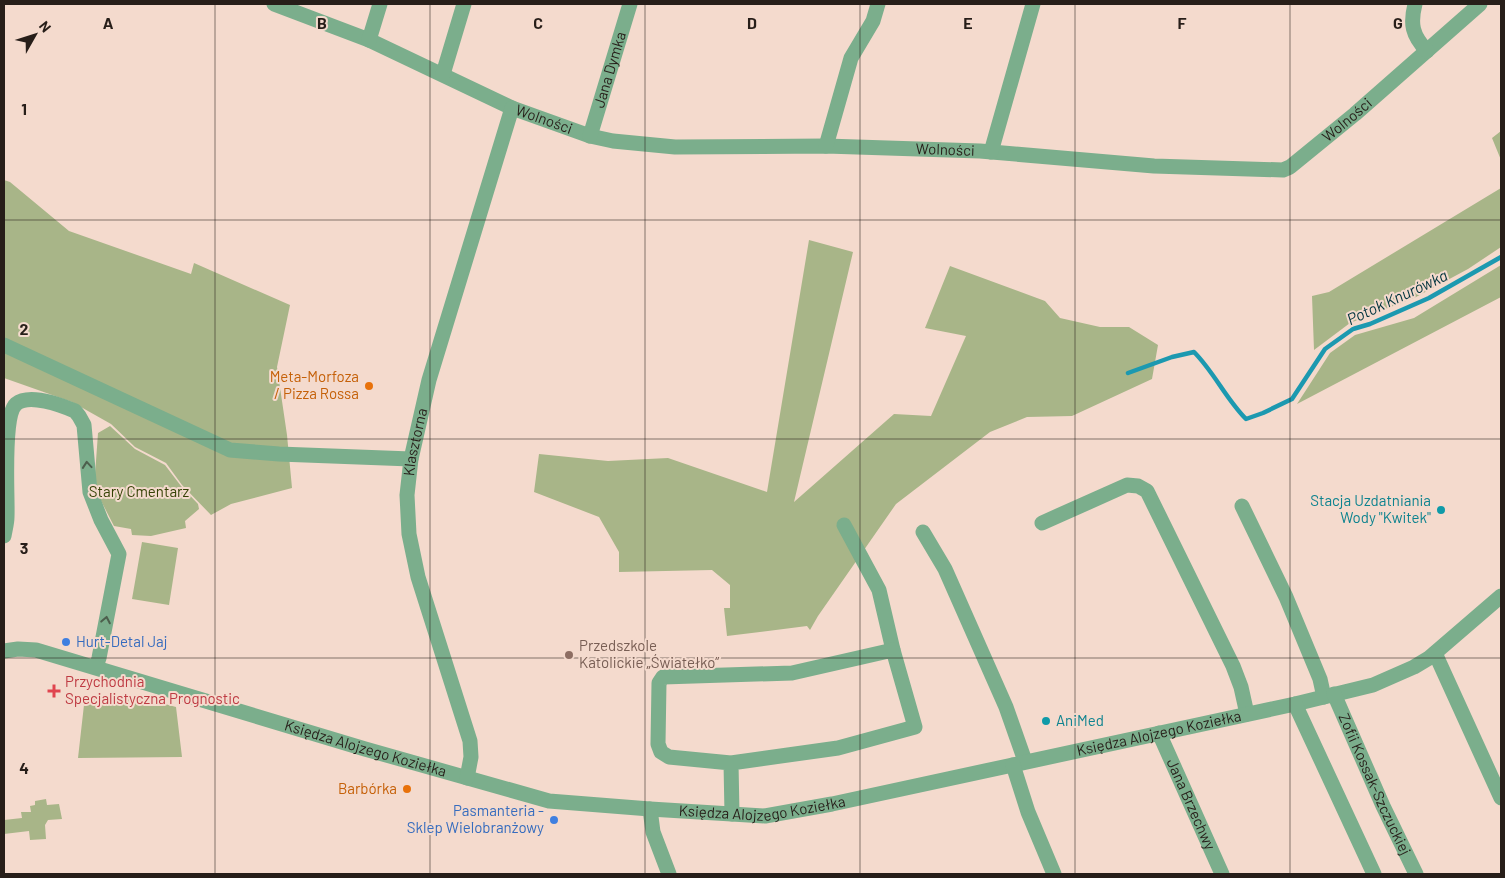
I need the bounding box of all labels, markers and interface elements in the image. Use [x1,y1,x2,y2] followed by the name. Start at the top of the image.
[10,10,60,60] north arrow
[103,13,114,32] text: A
[317,13,327,32] text: B
[533,13,543,32] text: C
[747,13,757,32] text: D
[963,13,973,32] text: E
[1178,13,1187,32] text: F
[1393,13,1403,32] text: G
[36,18,55,35] text: N
[589,29,629,110] street label: Jana Dymka
[1318,94,1375,145] street label: Wolności
[21,99,27,118] text: 1
[514,100,575,137] street label: Wolności
[915,139,975,159] street label: Wolności
[1343,265,1450,328] water label: Potok Knurówka
[20,319,29,338] text: 2
[270,367,359,402] place label: Meta-Morfoza / Pizza Rossa
[363,380,375,392] marker: Meta-Morfoza / Pizza Rossa
[399,406,430,477] street label: Klasztorna
[82,461,93,469] one-way arrow
[89,482,190,500] park label: Stary Cmentarz
[1310,491,1431,526] place label: Stacja Uzdatniania Wody "Kwitek"
[1435,504,1447,516] marker: Stacja Uzdatniania Wody "Kwitek"
[20,538,28,557] text: 3
[101,615,111,624] one-way arrow
[76,632,167,650] place label: Hurt-Detal Jaj
[60,636,72,648] marker: Hurt-Detal Jaj
[579,636,719,671] place label: Przedszkole Katolickie „Światełko”
[563,649,575,661] marker: Przedszkole Katolickie „Światełko”
[65,672,240,707] place label: Przychodnia Specjalistyczna Prognostic
[47,684,61,698] marker: Przychodnia Specjalistyczna Prognostic
[1075,706,1243,759] street label: Księdza Alojzego Koziełka
[1336,710,1415,858] street label: Zofii Kossak-Szczuckiej
[1056,711,1104,729] place label: AniMed
[283,715,449,780] street label: Księdza Alojzego Koziełka
[1040,715,1052,727] marker: AniMed
[1163,755,1220,852] street label: Jana Brzechwy
[19,758,29,777] text: 4
[338,779,397,797] place label: Barbórka
[401,783,413,795] marker: Barbórka
[678,791,847,824] street label: Księdza Alojzego Koziełka
[407,801,544,836] place label: Pasmanteria - Sklep Wielobranżowy
[548,814,560,826] marker: Pasmanteria - Sklep Wielobranżowy

